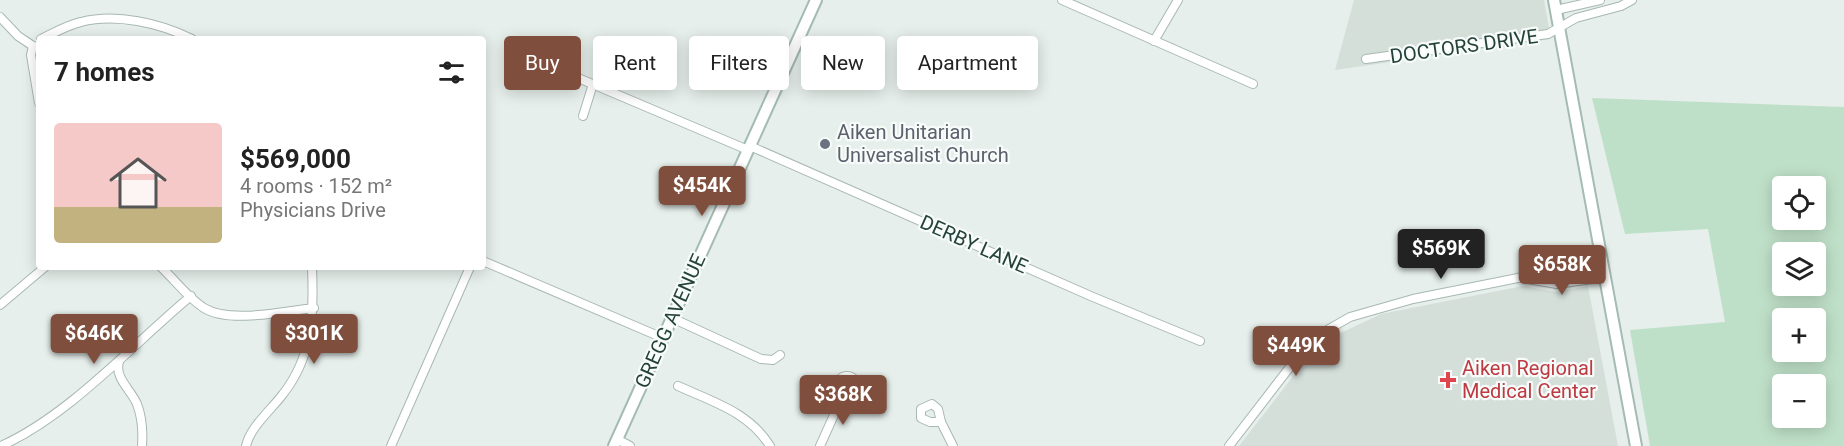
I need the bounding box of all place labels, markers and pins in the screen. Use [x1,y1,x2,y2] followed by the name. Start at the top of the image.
[837,120,1009,167] place label: Aiken Unitarian Universalist Church
[818,137,832,151] marker: Aiken Unitarian Universalist Church
[660,166,744,217] pin: $454K
[1399,229,1483,280] pin: $569K
[1520,245,1604,296] pin: $658K
[52,314,136,365] pin: $646K
[272,314,356,365] pin: $301K
[1254,326,1338,377] pin: $449K
[1462,356,1596,403] place label: Aiken Regional Medical Center
[1439,371,1457,389] marker: Aiken Regional Medical Center
[801,375,885,426] pin: $368K

